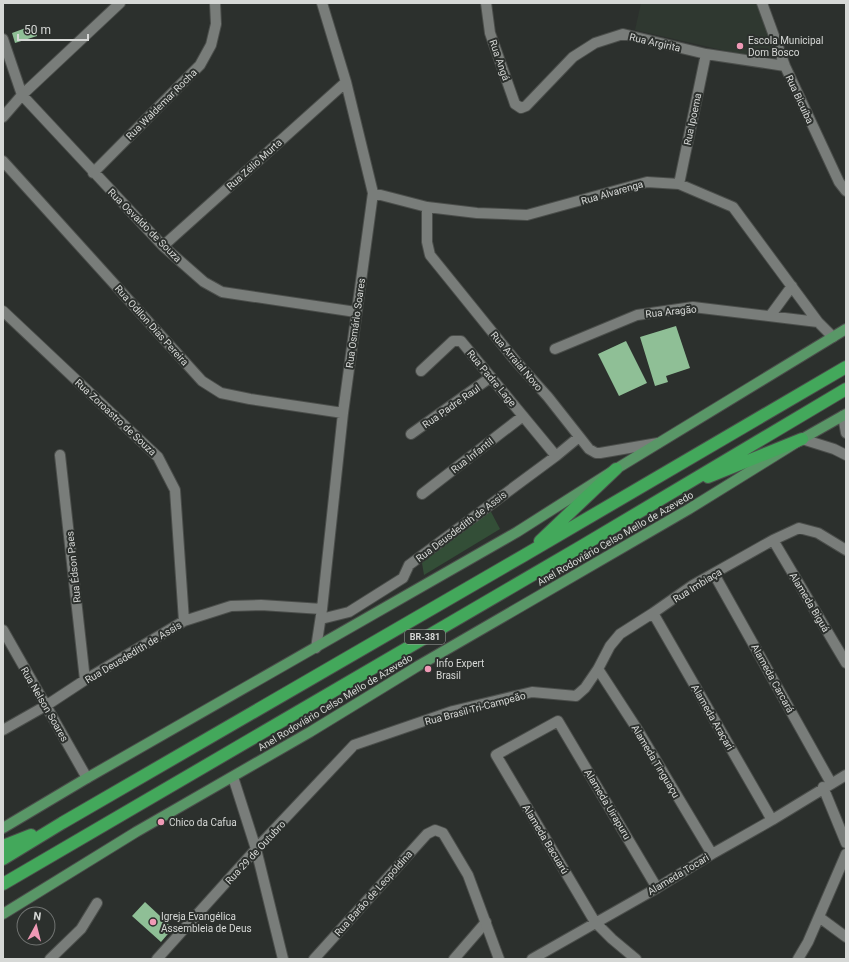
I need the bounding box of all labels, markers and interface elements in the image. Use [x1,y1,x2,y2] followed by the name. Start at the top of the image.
[18,16,88,42] scale bar
[24,23,51,37] text: 50 m
[628,31,681,54] street label: Rua Argirita
[748,35,823,58] place label: Escola Municipal Dom Bosco
[487,38,512,82] street label: Rua Angá
[735,41,745,51] marker: Escola Municipal Dom Bosco
[124,67,199,142] street label: Rua Waldemar Rocha
[783,73,816,125] street label: Rua Bicuíba
[682,92,703,146] street label: Rua Ipoema
[224,137,284,192] street label: Rua Zélio Murta
[580,178,644,207] street label: Rua Alvarenga
[106,186,184,264] street label: Rua Osvaldo de Souza
[344,277,367,369] street label: Rua Osmário Soares
[113,283,191,368] street label: Rua Odilon Dias Pereira
[645,303,698,320] street label: Rua Aragão
[489,329,545,393] street label: Rua Arraial Novo
[465,348,518,409] street label: Rua Padre Lage
[73,377,158,458] street label: Rua Zoroastro de Souza
[420,383,482,430] street label: Rua Padre Raul
[449,436,496,475] street label: Rua Infantil
[414,489,509,564] street label: Rua Deusdedith de Assis
[535,489,695,588] street label: Anel Rodoviário Celso Mello de Azevedo
[63,531,83,603] street label: Rua Édson Paes
[671,566,724,605] street label: Rua Imbiaça
[788,571,832,634] street label: Alameda Biguá
[83,619,183,686] street label: Rua Deusdedith de Assis
[405,630,445,644] road number: BR-381
[749,642,796,714] street label: Alameda Carcará
[256,652,415,753] street label: Anel Rodoviário Celso Mello de Azevedo
[436,658,484,681] place label: Info Expert Brasil
[423,664,433,674] marker: Info Expert Brasil
[19,665,70,743] street label: Rua Nelson Soares
[689,683,736,752] street label: Alameda Araçari
[424,690,527,727] street label: Rua Brasil Tri-Campeão
[629,723,682,800] street label: Alameda Tinguaçu
[582,767,633,841] street label: Alameda Uirapuru
[521,803,571,876] street label: Alameda Bacuarú
[156,817,166,827] marker: Chico da Cafua
[169,817,237,828] place label: Chico da Cafua
[223,818,288,886] street label: Rua 29 de Outubro
[332,849,414,938] street label: Rua Barão de Leopoldina
[646,852,711,897] street label: Alameda Tocari
[16,906,56,946] north arrow
[33,910,42,924] text: N
[161,911,252,934] place label: Igreja Evangélica Assembleia de Deus
[148,917,158,927] marker: Igreja Evangélica Assembleia de Deus

